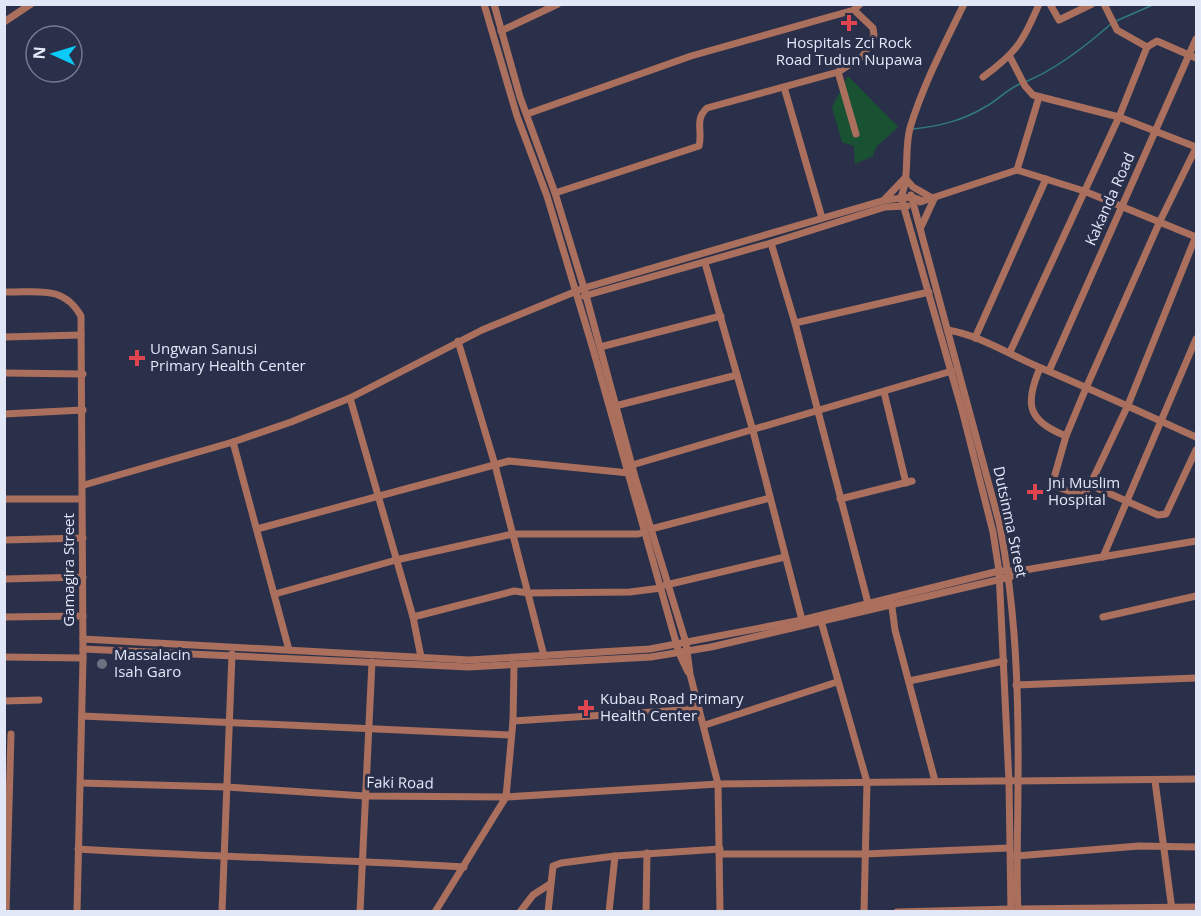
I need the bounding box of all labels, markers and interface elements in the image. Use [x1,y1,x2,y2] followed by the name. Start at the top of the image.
[840,14,858,32] marker: Hospitals Zci Rock Road Tudun Nupawa
[24,24,84,84] north arrow
[776,32,922,69] place label: Hospitals Zci Rock Road Tudun Nupawa
[28,46,50,60] text: N
[1080,149,1139,248] street label: Kakanda Road
[150,338,306,375] place label: Ungwan Sanusi Primary Health Center
[128,349,146,367] marker: Ungwan Sanusi Primary Health Center
[989,464,1033,579] street label: Dutsinma Street
[1046,472,1120,509] place label: Jni Muslim Hospital
[1026,483,1044,501] marker: Jni Muslim Hospital
[58,513,78,627] street label: Gamagira Street
[114,644,191,681] place label: Massalacin Isah Garo
[95,657,109,671] marker: Massalacin Isah Garo
[600,688,744,725] place label: Kubau Road Primary Health Center
[577,699,595,717] marker: Kubau Road Primary Health Center
[366,771,434,793] street label: Faki Road

